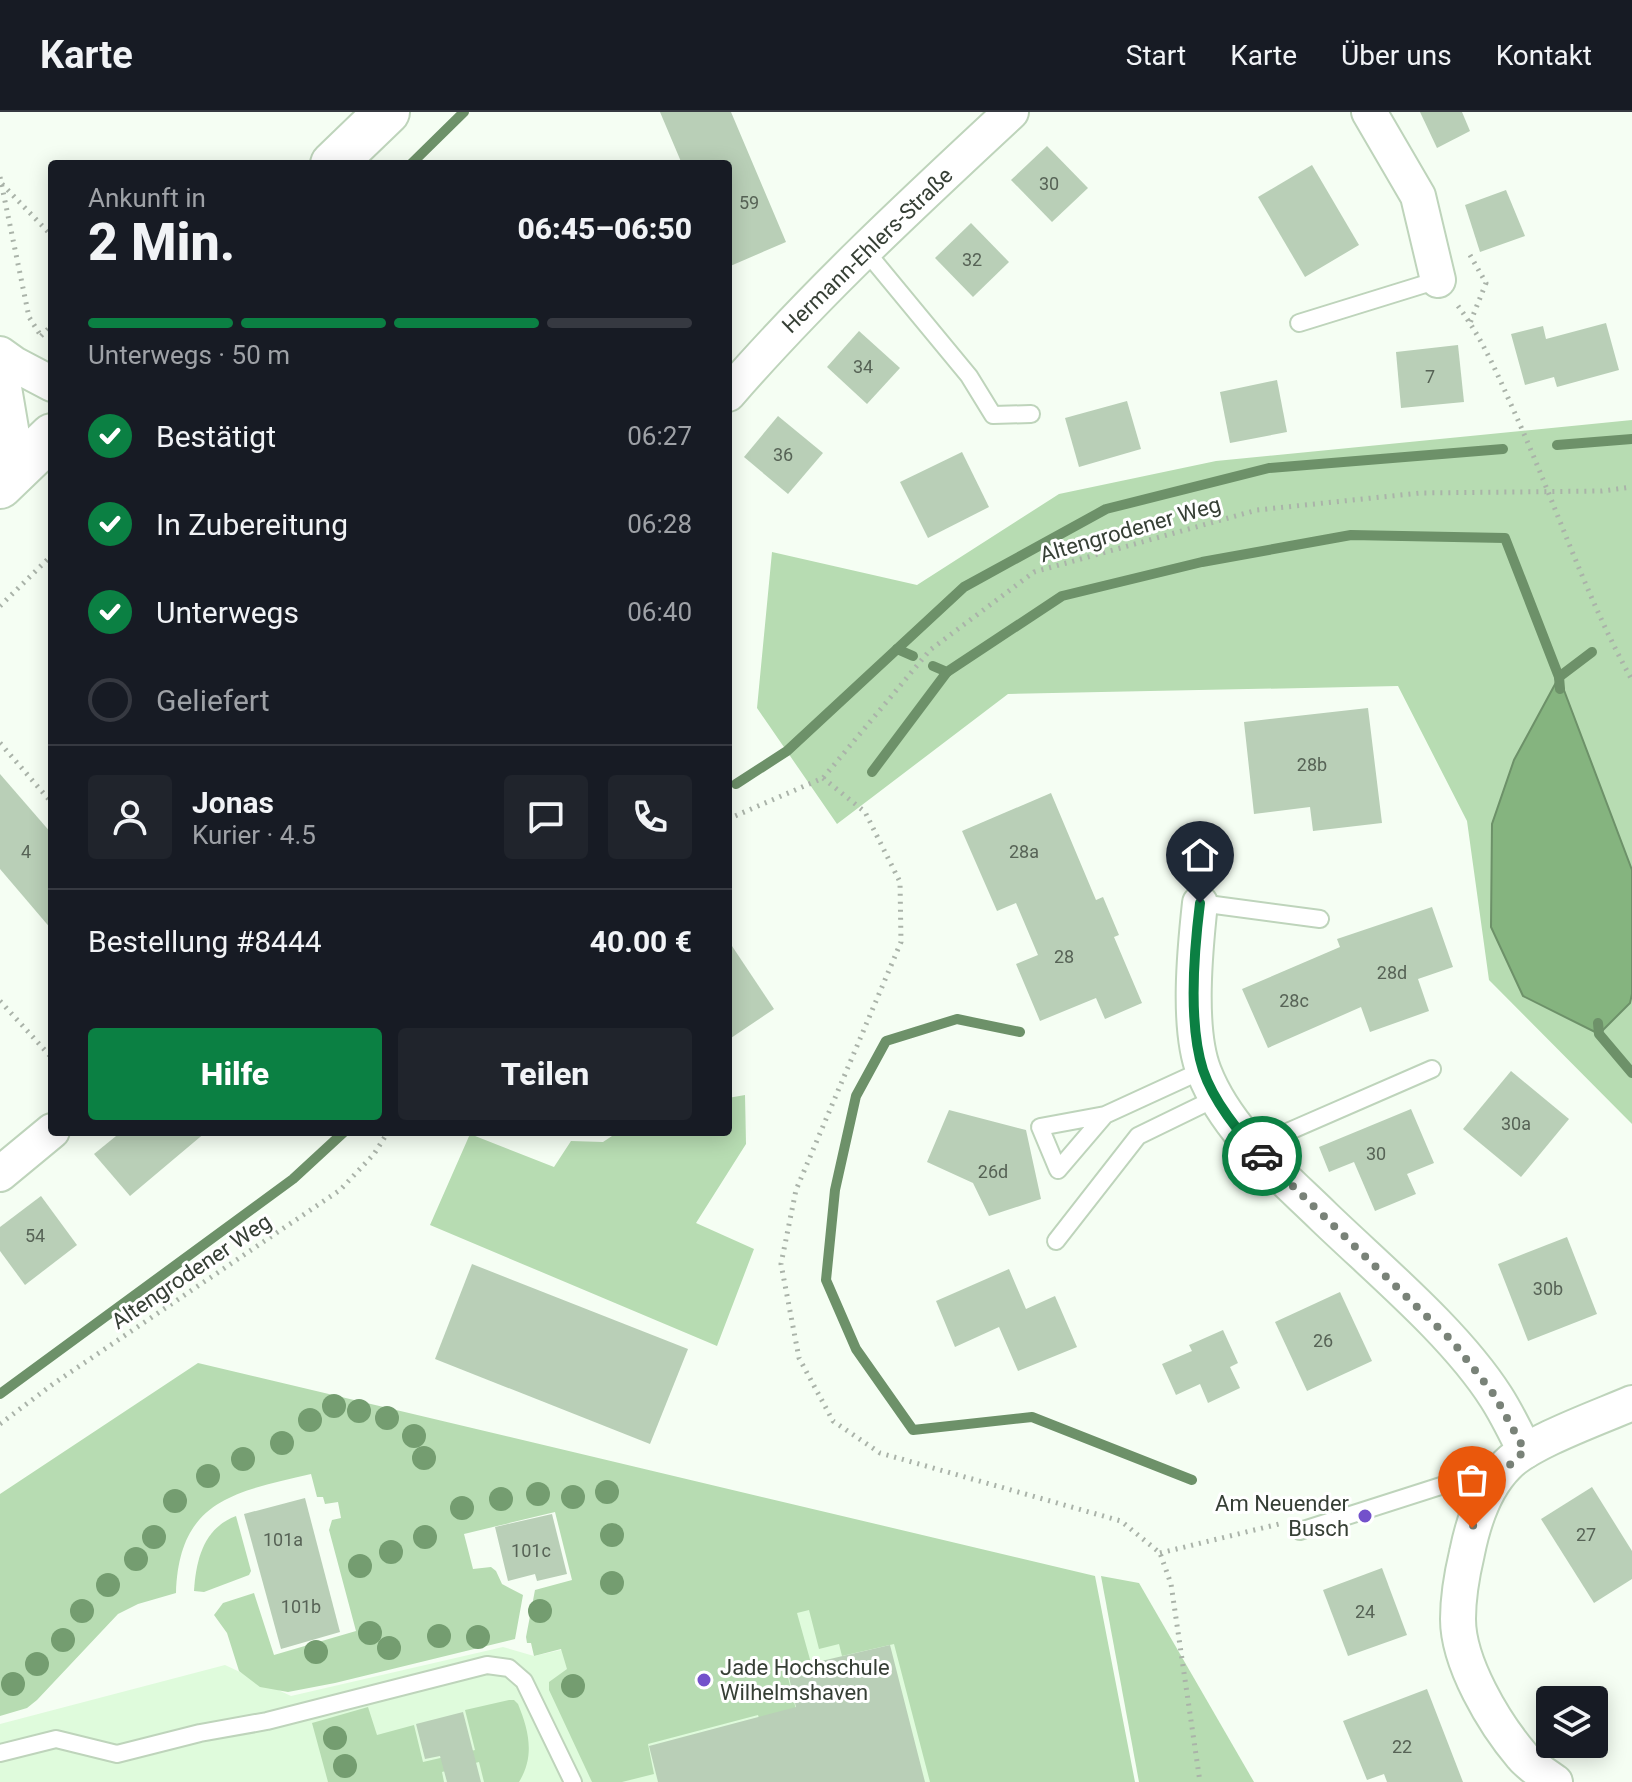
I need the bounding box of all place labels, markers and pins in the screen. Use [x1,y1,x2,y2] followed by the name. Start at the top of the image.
[1166,821,1234,903] pin
[1438,1446,1506,1528] pin
[1215,1491,1350,1541] place label: Am Neuender Busch
[1356,1507,1374,1525] marker: Am Neuender Busch
[720,1655,890,1705] place label: Jade Hochschule Wilhelmshaven
[695,1671,713,1689] marker: Jade Hochschule Wilhelmshaven

